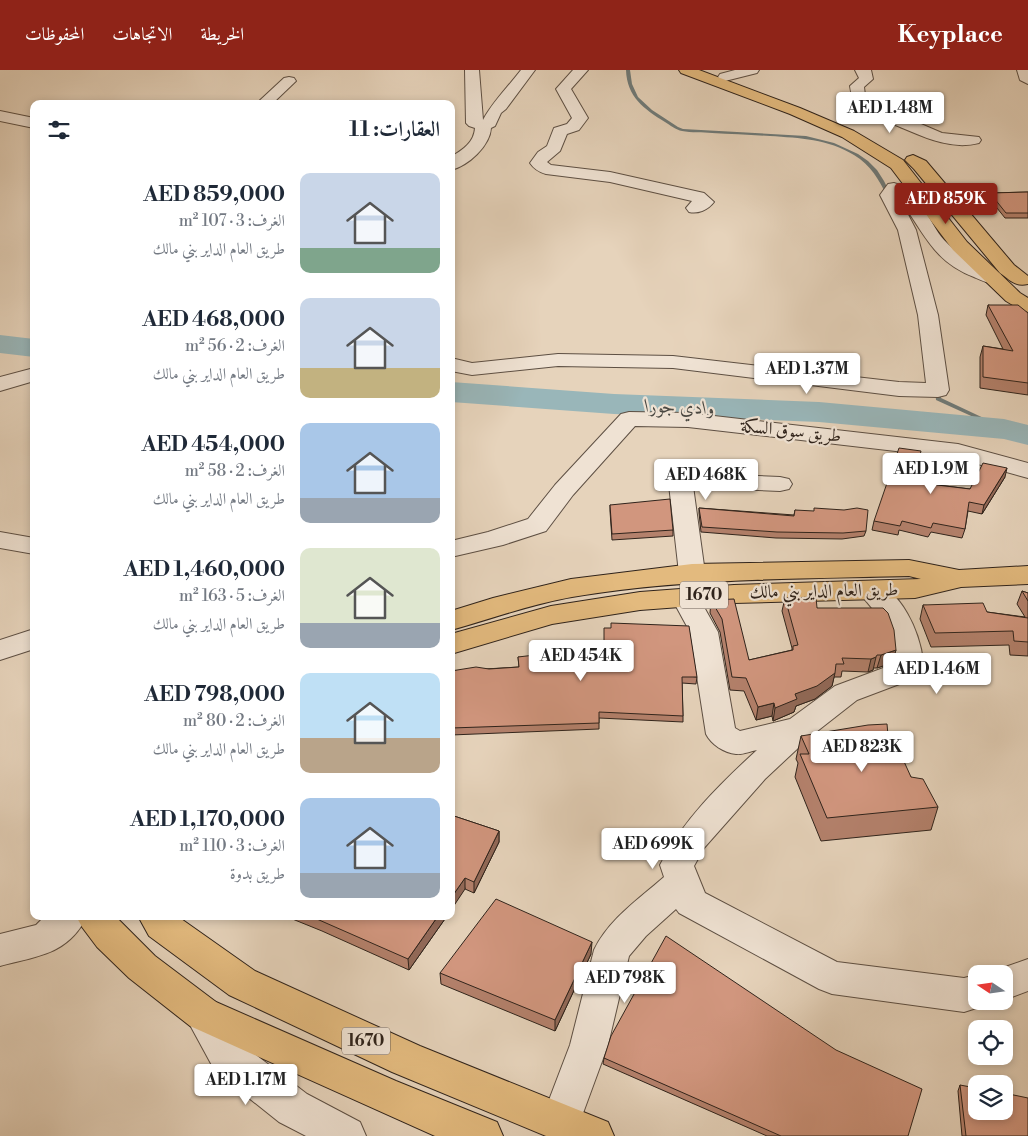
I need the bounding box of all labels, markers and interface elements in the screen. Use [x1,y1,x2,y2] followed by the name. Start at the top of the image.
[898,20,1003,50] text: Keyplace
[25,23,84,46] text: المحفوظات
[112,23,172,46] text: الاتجاهات
[200,23,244,46] text: الخريطة
[833,92,947,134] pin: AED 1.48M
[847,98,933,118] text: AED 1.48M
[45,116,73,144] icon: filters
[349,117,440,143] text: العقارات: 11
[143,182,285,208] text: AED 859,000
[894,182,998,225] pin: AED 859K
[905,189,987,209] text: AED 859K
[340,193,400,253] icon: home
[179,211,285,231] text: الغرف: 3 · 107 m²
[153,239,285,259] text: طريق العام الداير بني مالك
[142,307,285,333] text: AED 468,000
[340,318,400,378] icon: home
[185,336,285,356] text: الغرف: 2 · 56 m²
[750,352,864,395] pin: AED 1.37M
[765,359,849,379] text: AED 1.37M
[153,364,285,384] text: طريق العام الداير بني مالك
[644,394,715,423] water label: وادي جورا
[739,414,842,448] street label: طريق سوق السكة
[141,432,285,458] text: AED 454,000
[340,443,400,503] icon: home
[879,452,983,495] pin: AED 1.9M
[654,458,758,501] pin: AED 468K
[893,459,969,479] text: AED 1.9M
[185,461,285,481] text: الغرف: 2 · 58 m²
[665,465,747,485] text: AED 468K
[153,489,285,509] text: طريق العام الداير بني مالك
[124,557,285,583] text: AED 1,460,000
[340,568,400,628] icon: home
[749,578,899,608] street label: طريق العام الداير بني مالك
[680,582,728,608] road number: 1670
[179,586,285,606] text: الغرف: 5 · 163 m²
[153,614,285,634] text: طريق العام الداير بني مالك
[529,640,633,682] pin: AED 454K
[540,646,622,666] text: AED 454K
[880,652,994,695] pin: AED 1.46M
[894,659,980,679] text: AED 1.46M
[144,682,285,708] text: AED 798,000
[340,693,400,753] icon: home
[183,711,285,731] text: الغرف: 2 · 80 m²
[810,730,914,773] pin: AED 823K
[822,737,902,757] text: AED 823K
[153,739,285,759] text: طريق العام الداير بني مالك
[130,807,285,833] text: AED 1,170,000
[340,818,400,878] icon: home
[601,828,705,870] pin: AED 699K
[612,834,694,854] text: AED 699K
[179,836,285,856] text: الغرف: 3 · 110 m²
[230,864,285,884] text: طريق بدوة
[573,962,677,1004] pin: AED 798K
[968,965,1012,1010] north arrow
[968,965,1013,1120] map controls
[585,968,665,988] text: AED 798K
[968,1020,1013,1065] button: locate
[342,1028,390,1054] road number: 1670
[189,1064,303,1106] pin: AED 1.17M
[205,1070,287,1090] text: AED 1.17M
[968,1075,1013,1120] button: layers

